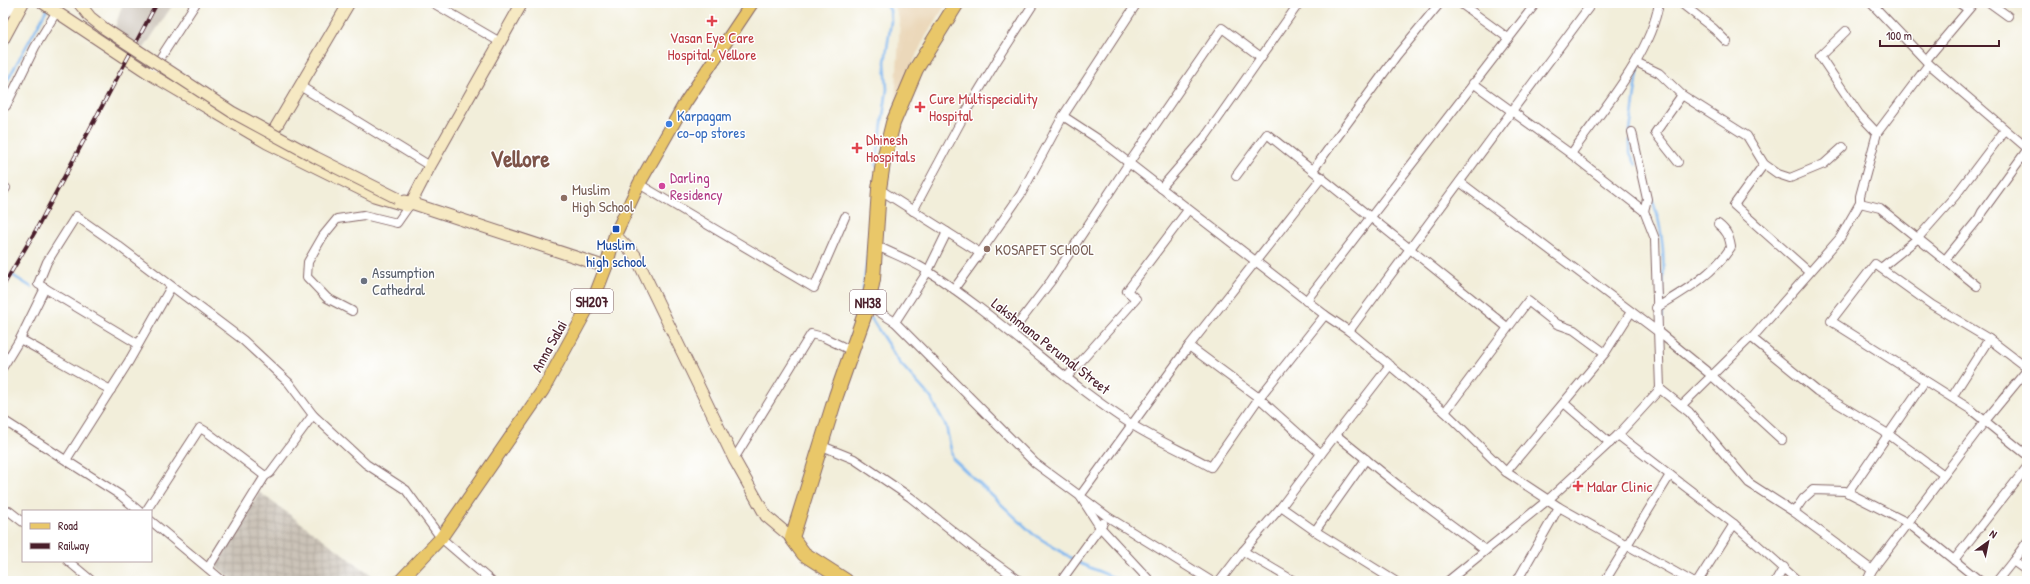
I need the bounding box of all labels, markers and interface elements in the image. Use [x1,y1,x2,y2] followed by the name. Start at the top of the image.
[706,15,718,27] marker: Vasan Eye Care Hospital, Vellore
[1880,22,1999,48] scale bar
[668,27,756,65] place label: Vasan Eye Care Hospital, Vellore
[1886,27,1912,44] text: 100 m
[929,88,1038,126] place label: Cure Multispeciality Hospital
[914,101,926,113] marker: Cure Multispeciality Hospital
[677,105,746,143] place label: Karpagam co-op stores
[664,119,674,129] marker: Karpagam co-op stores
[866,129,916,167] place label: Dhinesh Hospitals
[851,142,863,154] marker: Dhinesh Hospitals
[490,143,550,174] district label: Vellore
[670,167,723,205] place label: Darling Residency
[572,179,634,217] place label: Muslim High School
[657,181,667,191] marker: Darling Residency
[559,193,569,203] marker: Muslim High School
[611,224,621,234] marker: Muslim high school
[586,234,646,272] place label: Muslim high school
[995,239,1095,260] place label: KOSAPET SCHOOL
[982,244,992,254] marker: KOSAPET SCHOOL
[372,262,435,300] place label: Assumption Cathedral
[359,276,369,286] marker: Assumption Cathedral
[571,289,613,313] road number: SH207
[850,290,886,314] road number: NH38
[987,293,1115,400] street label: Lakshmana Perumal Street
[526,316,572,376] street label: Anna Salai
[1587,476,1653,497] place label: Malar Clinic
[1572,480,1584,492] marker: Malar Clinic
[22,510,152,562] legend
[58,517,78,534] text: Road
[1968,522,2008,562] north arrow
[1987,526,2000,541] text: N
[58,537,89,554] text: Railway

